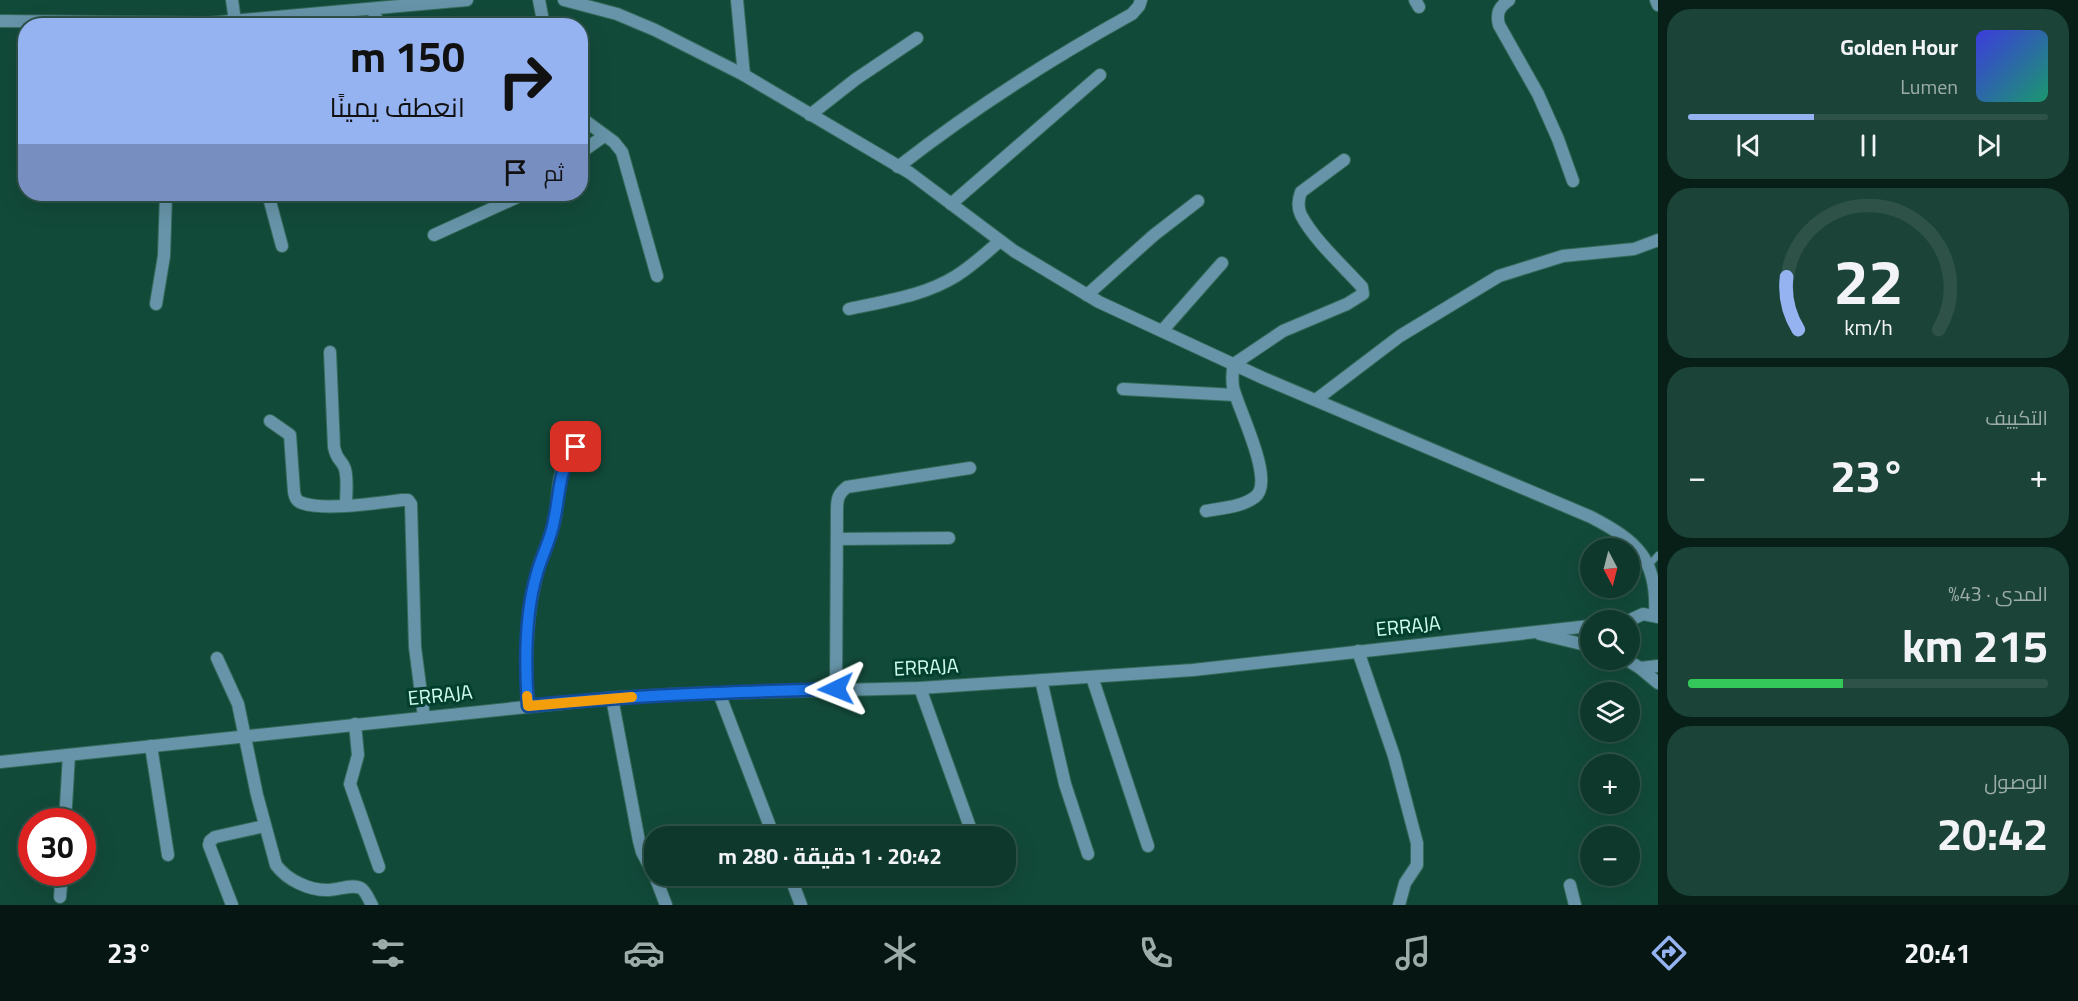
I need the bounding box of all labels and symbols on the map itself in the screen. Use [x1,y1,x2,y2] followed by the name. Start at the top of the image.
[550,421,601,472] pin
[1580,538,1640,598] north arrow
[1374,604,1442,647] street label: ERRAJA
[893,646,959,687] street label: ERRAJA
[804,657,868,721] position arrow
[406,673,474,716] street label: ERRAJA
[18,808,96,886] speed limit sign: 30

